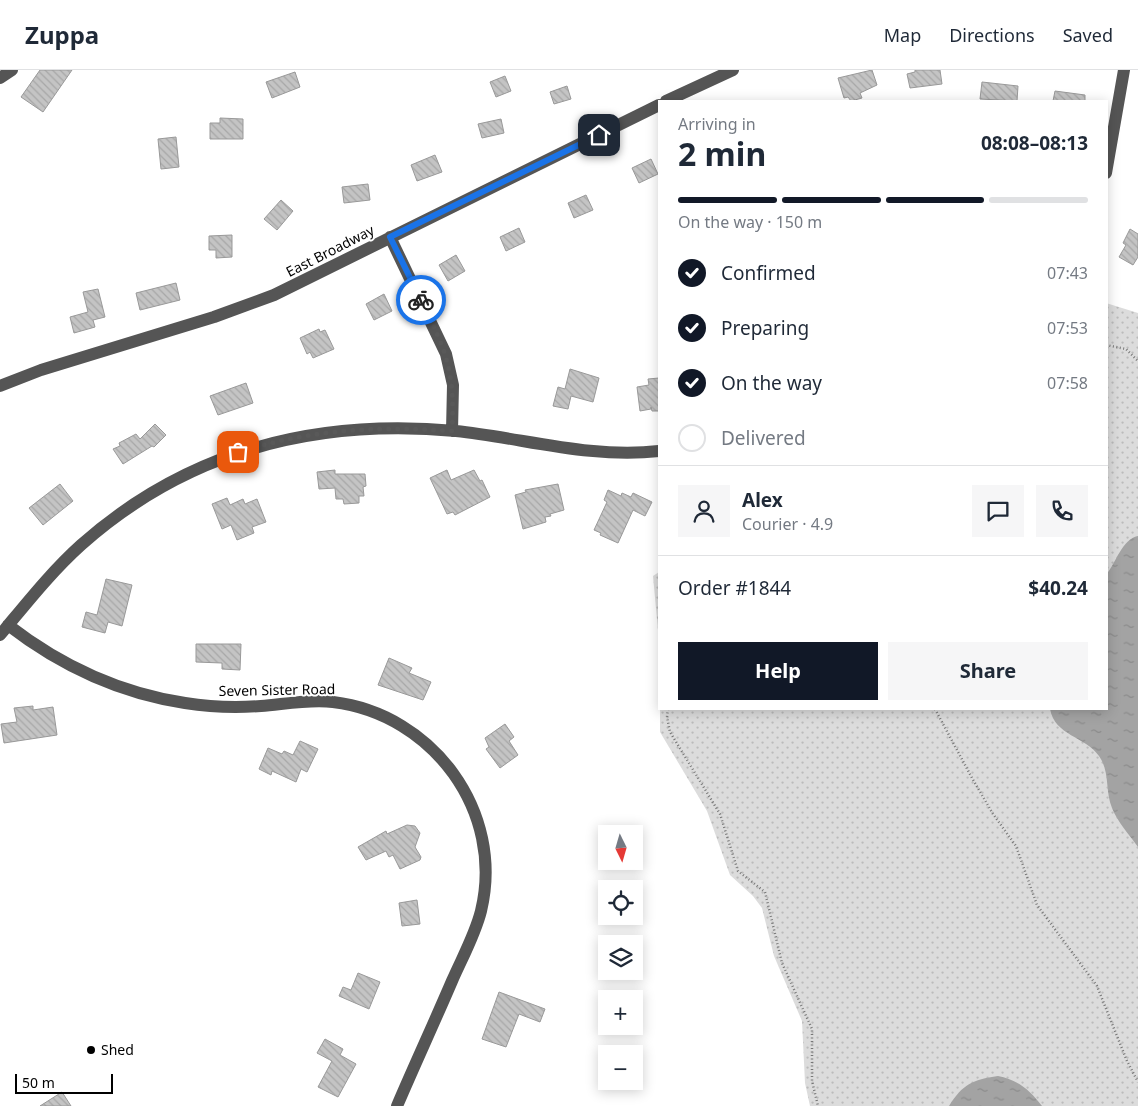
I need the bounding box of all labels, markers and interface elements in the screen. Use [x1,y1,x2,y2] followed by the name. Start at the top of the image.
[25,18,99,51] text: Zuppa
[884,23,921,47] text: Map
[949,23,1035,47] text: Directions
[1063,23,1113,47] text: Saved
[678,113,756,135] text: Arriving in
[578,114,620,156] pin
[585,121,613,149] icon: home
[981,130,1088,156] text: 08:08–08:13
[678,132,766,175] text: 2 min
[678,211,822,233] text: On the way · 150 m
[282,220,378,281] street label: East Broadway
[678,259,706,287] icon: check
[721,260,816,286] text: Confirmed
[1047,262,1088,284] text: 07:43
[396,275,446,325] courier
[407,286,435,314] icon: bike
[678,314,706,342] icon: check
[721,315,809,341] text: Preparing
[1047,317,1088,339] text: 07:53
[678,369,706,397] icon: check
[721,370,822,396] text: On the way
[1047,372,1088,394] text: 07:58
[721,425,806,451] text: Delivered
[217,431,259,473] pin
[224,438,252,466] icon: bag
[678,485,730,537] button: person
[972,485,1024,537] button: chat
[1036,485,1088,537] button: phone
[742,487,783,513] text: Alex
[742,513,833,535] text: Courier · 4.9
[678,575,791,601] text: Order #1844
[1028,575,1088,601] text: $40.24
[678,642,878,700] button: Help
[888,642,1088,700] button: Share
[219,679,335,700] street label: Seven Sister Road
[598,825,642,870] north arrow
[598,825,643,1090] map controls
[598,880,643,925] button: locate
[598,935,643,980] button: layers
[598,990,643,1035] button: +
[101,1040,134,1059] place label: Shed
[85,1044,97,1056] marker: Shed
[598,1045,643,1090] button: −
[15,1071,112,1094] scale bar
[22,1073,55,1092] text: 50 m

